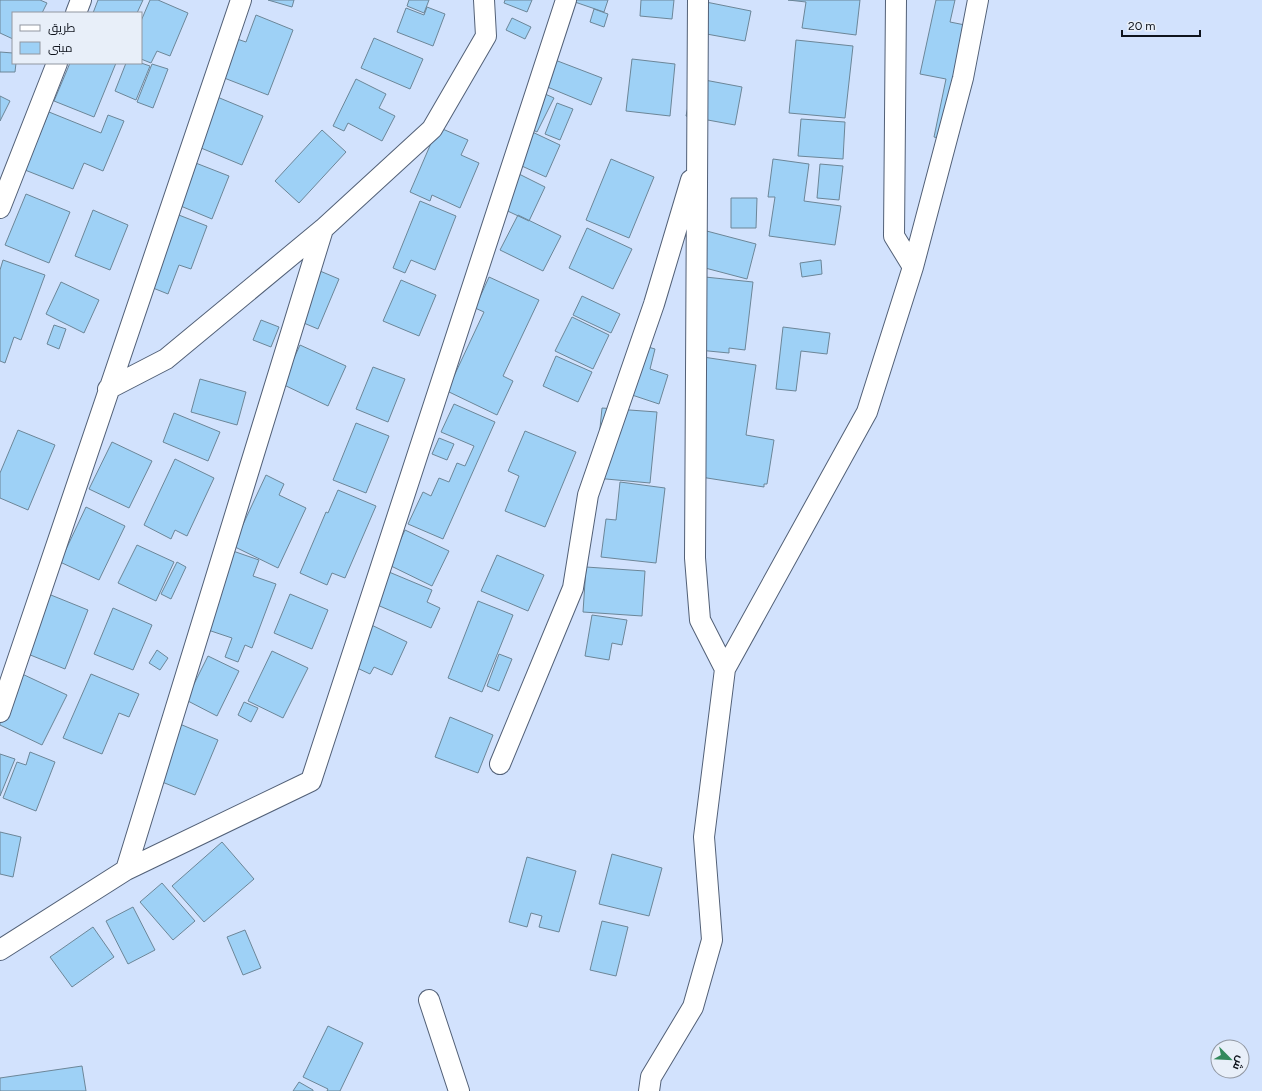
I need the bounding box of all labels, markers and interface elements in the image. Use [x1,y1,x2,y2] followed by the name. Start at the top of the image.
[12,12,142,64] legend
[1122,12,1200,38] scale bar
[1128,19,1156,33] text: 20 m
[48,21,76,35] text: طريق
[48,41,73,55] text: مبنى
[1210,1039,1250,1079] north arrow
[1230,1054,1247,1072] text: ش

